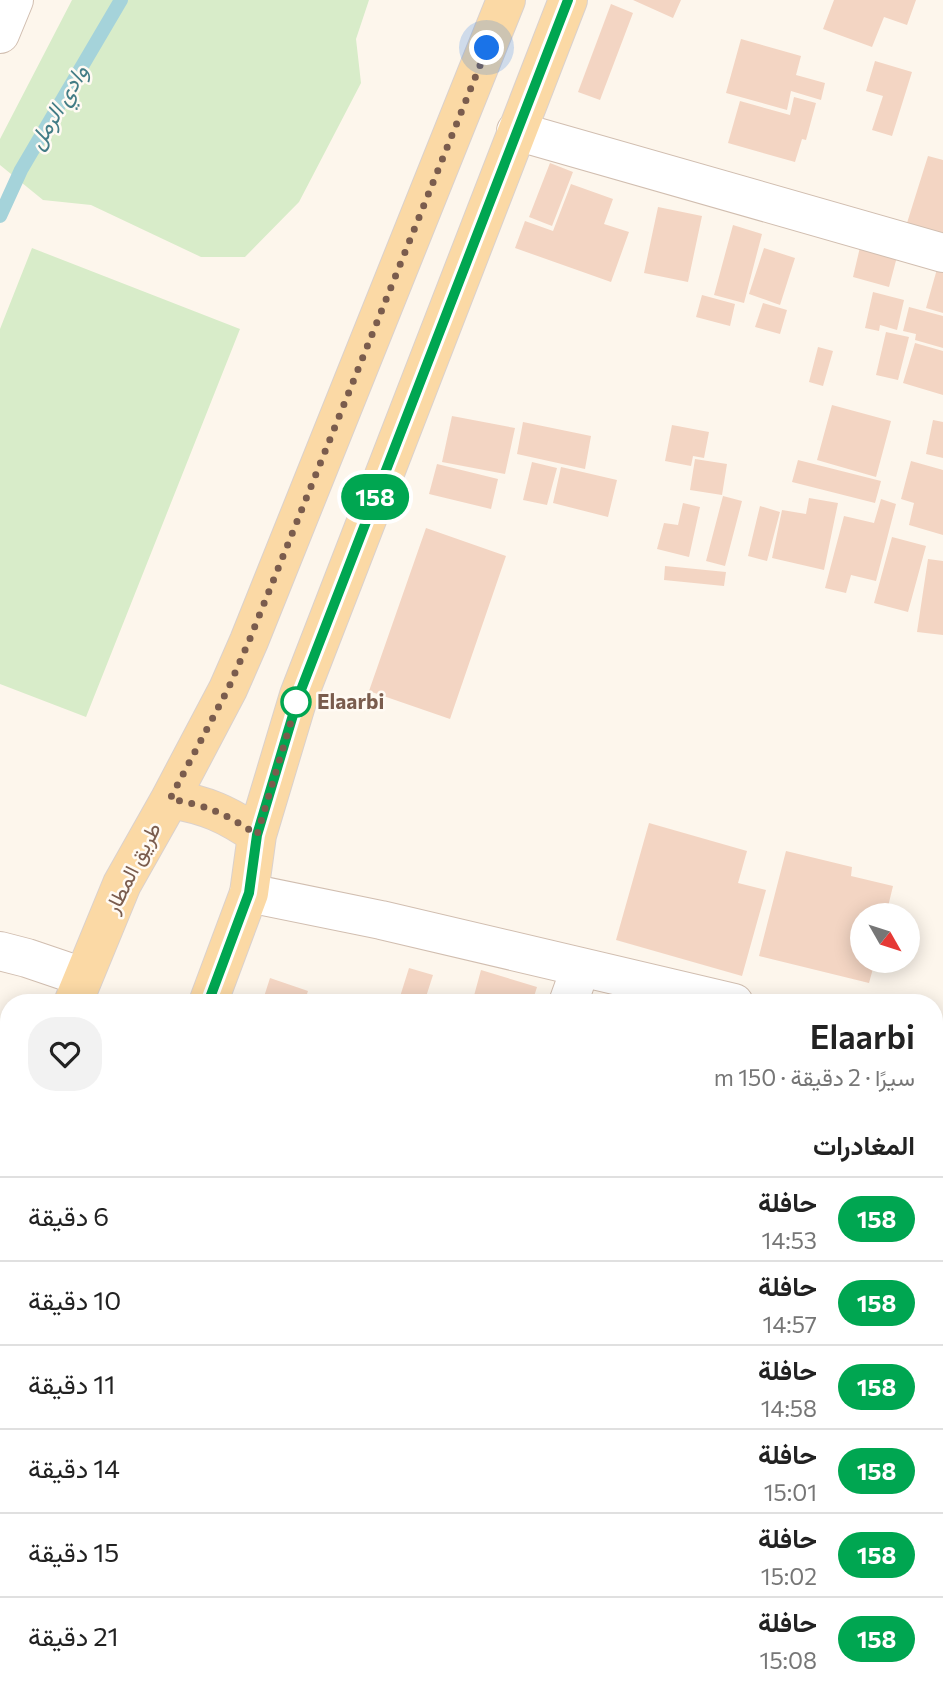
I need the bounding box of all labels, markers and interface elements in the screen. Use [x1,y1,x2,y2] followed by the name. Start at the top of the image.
[469,30,504,65] your location
[21,59,98,157] water label: وادي الرمل
[335,474,415,520] line badge: 158
[355,482,395,511] text: 158
[281,687,311,717] marker: Elaarbi
[317,688,384,713] place label: Elaarbi
[98,818,167,919] street label: طريق المطار
[850,903,920,973] north arrow
[850,903,920,973] map controls
[810,1015,915,1056] text: Elaarbi
[28,1017,102,1091] button: heart
[714,1063,915,1091] text: سيرًا · 2 دقيقة · 150 m
[813,1129,915,1160] text: المغادرات
[758,1186,817,1217] text: حافلة
[28,1200,109,1231] text: 6 دقيقة
[857,1204,896,1233] text: 158
[762,1226,817,1254] text: 14:53
[758,1270,817,1301] text: حافلة
[28,1284,121,1315] text: 10 دقيقة
[857,1288,896,1317] text: 158
[763,1310,817,1338] text: 14:57
[758,1354,817,1385] text: حافلة
[28,1368,115,1399] text: 11 دقيقة
[857,1372,896,1401] text: 158
[761,1394,817,1422] text: 14:58
[758,1438,817,1469] text: حافلة
[28,1452,120,1483] text: 14 دقيقة
[857,1456,896,1485] text: 158
[764,1478,817,1506] text: 15:01
[758,1522,817,1553] text: حافلة
[28,1536,119,1567] text: 15 دقيقة
[857,1540,896,1569] text: 158
[761,1562,817,1590] text: 15:02
[758,1606,817,1637] text: حافلة
[28,1620,119,1651] text: 21 دقيقة
[857,1624,896,1653] text: 158
[760,1646,817,1674] text: 15:08

